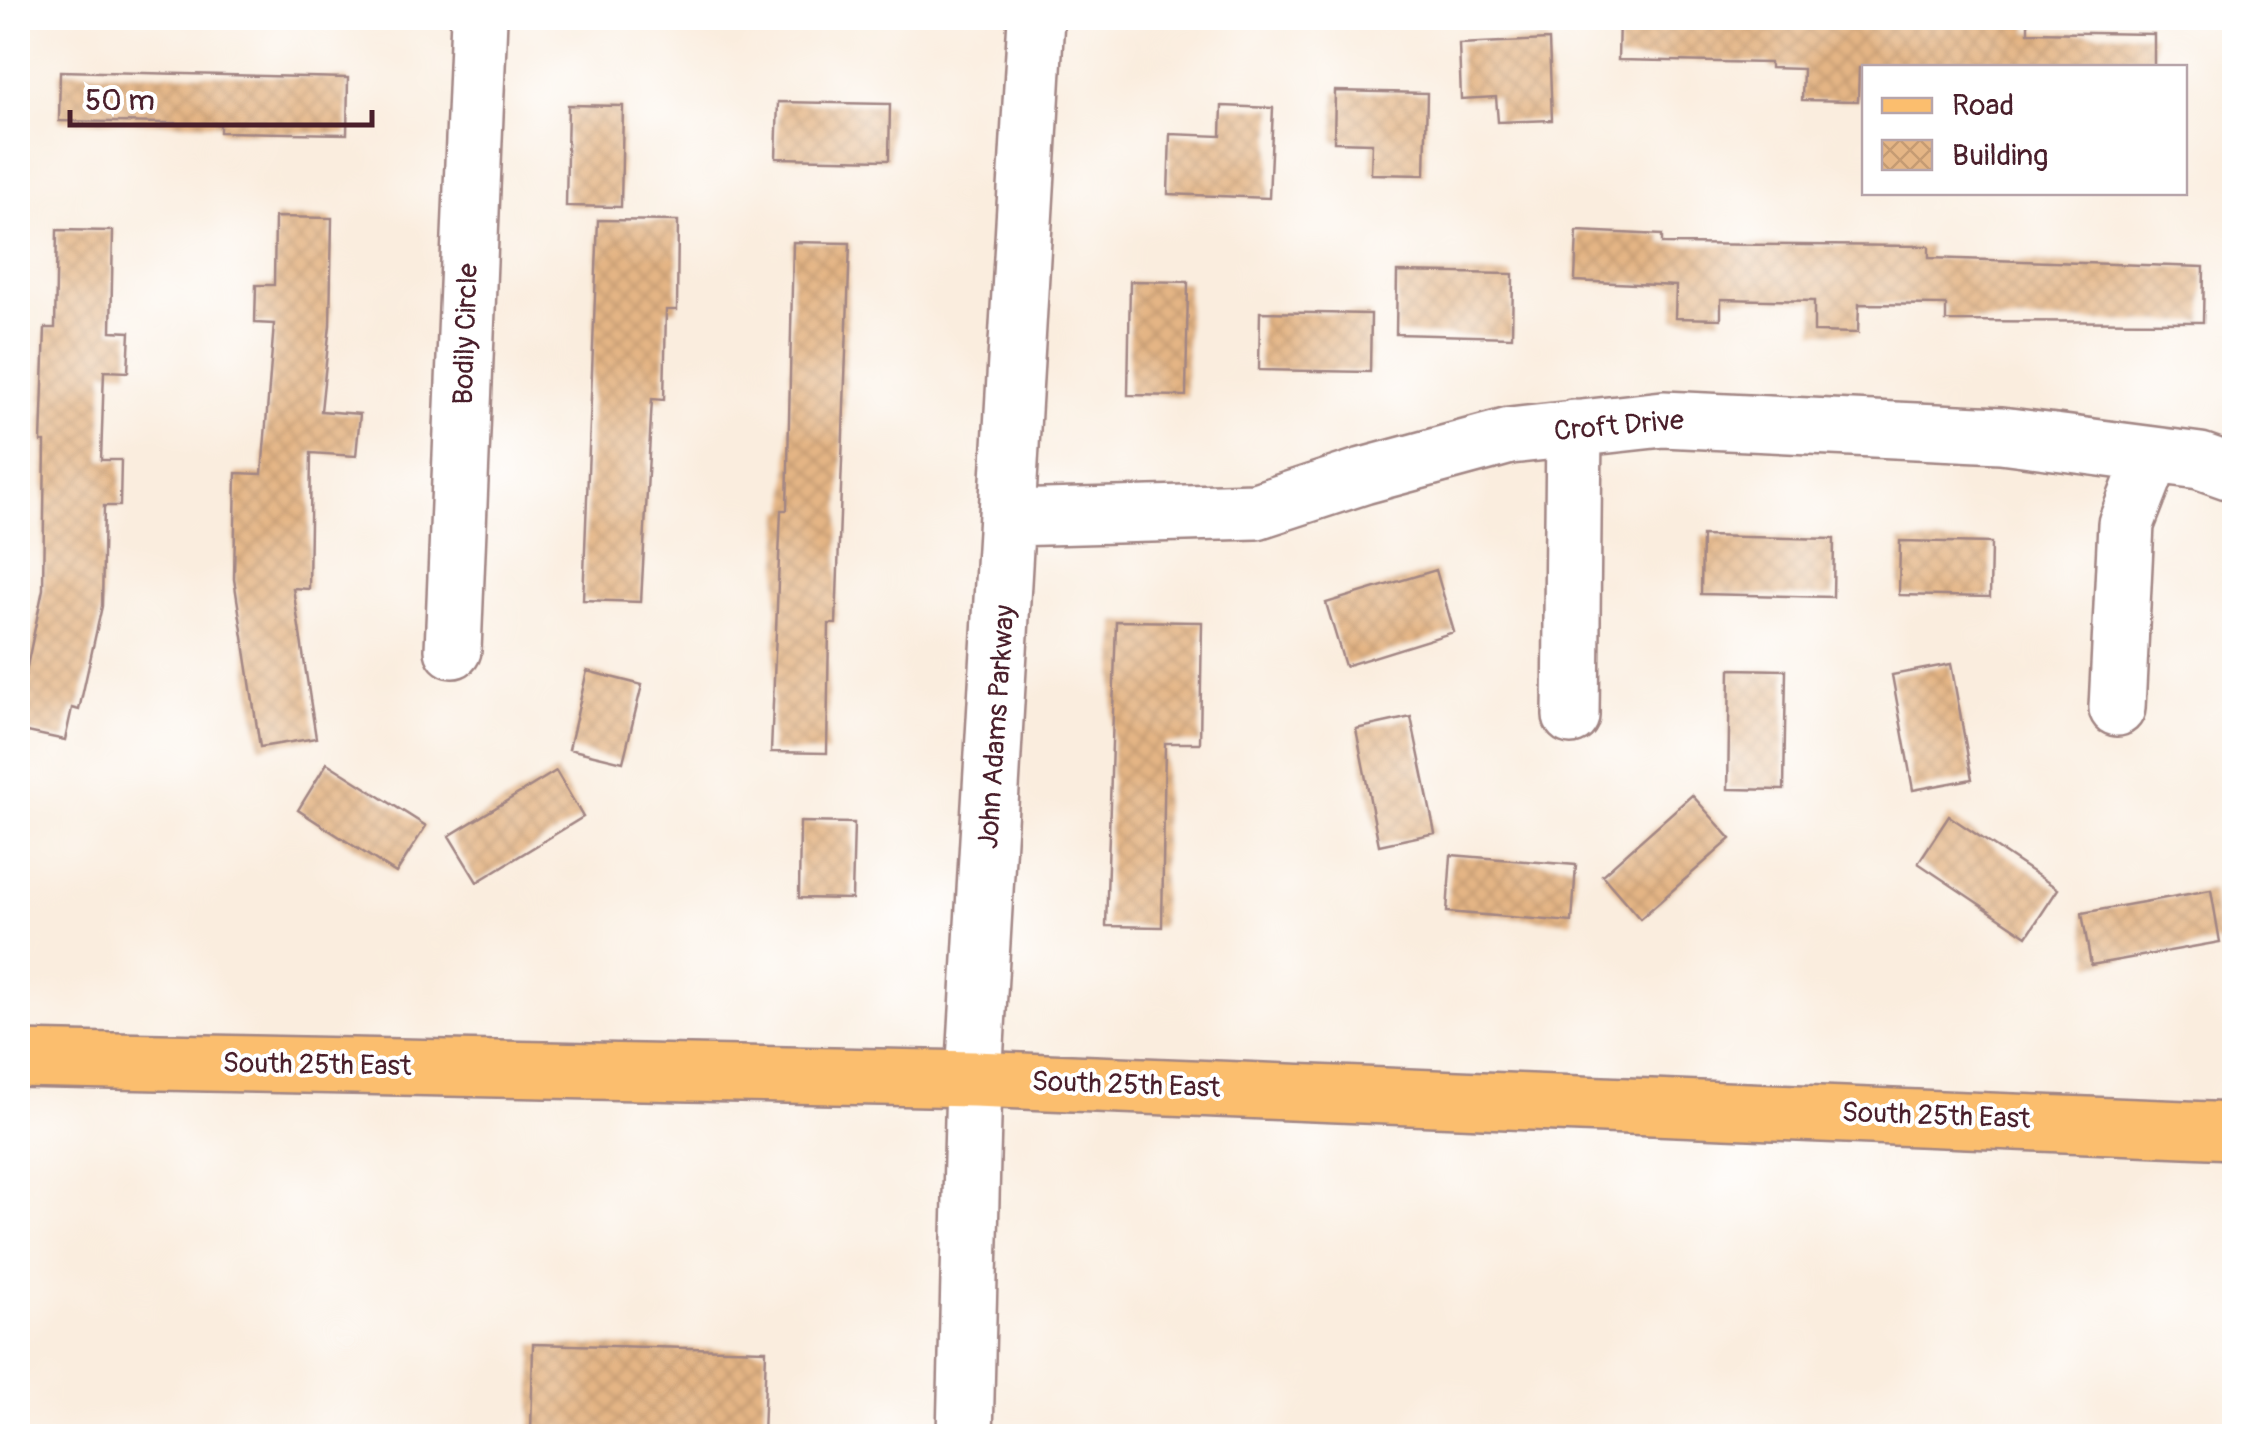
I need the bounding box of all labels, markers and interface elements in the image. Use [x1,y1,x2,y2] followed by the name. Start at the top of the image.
[70,65,372,127] scale bar
[1862,65,2187,195] legend
[85,82,155,119] text: 50 m
[1952,87,2014,124] text: Road
[1952,137,2048,174] text: Building
[446,263,486,405] street label: Bodily Circle
[1553,403,1686,449] street label: Croft Drive
[971,604,1023,850] street label: John Adams Parkway
[222,1046,412,1084] street label: South 25th East
[1031,1064,1222,1106] street label: South 25th East
[1841,1095,2032,1137] street label: South 25th East

